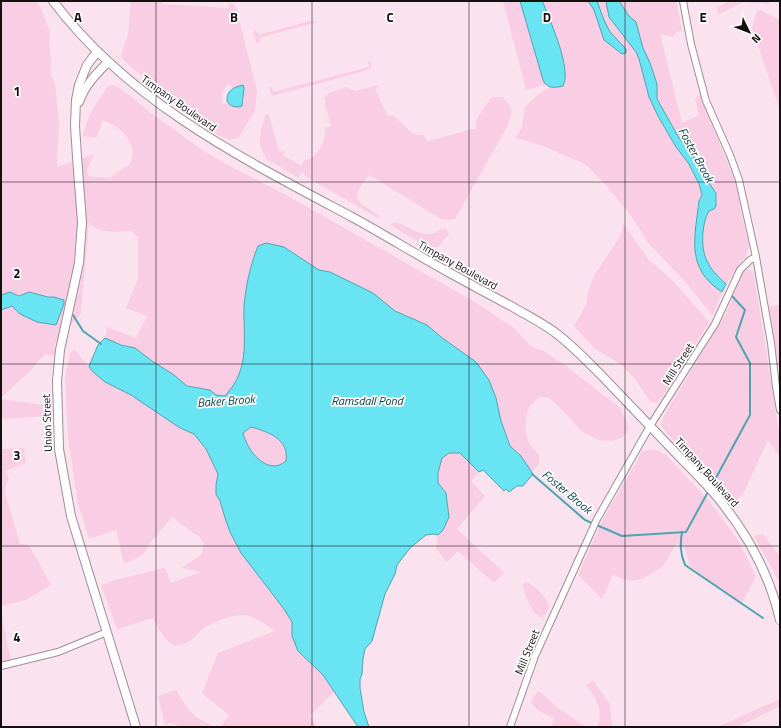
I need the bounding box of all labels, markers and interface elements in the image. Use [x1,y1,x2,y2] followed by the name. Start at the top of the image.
[74,7,82,27] text: A
[230,7,238,27] text: B
[386,7,394,27] text: C
[543,7,551,27] text: D
[699,7,707,27] text: E
[729,12,769,52] north arrow
[748,31,765,47] text: N
[138,71,220,135] street label: Timpany Boulevard
[13,81,21,101] text: 1
[674,124,720,187] water label: Foster Brook
[415,236,501,294] street label: Timpany Boulevard
[13,263,21,283] text: 2
[658,340,698,388] street label: Mill Street
[196,389,257,412] water label: Baker Brook
[331,391,405,410] water label: Ramsdall Pond
[38,394,56,452] street label: Union Street
[671,434,743,511] street label: Timpany Boulevard
[13,445,21,465] text: 3
[538,465,598,519] water label: Foster Brook
[13,627,21,647] text: 4
[511,627,543,677] street label: Mill Street

